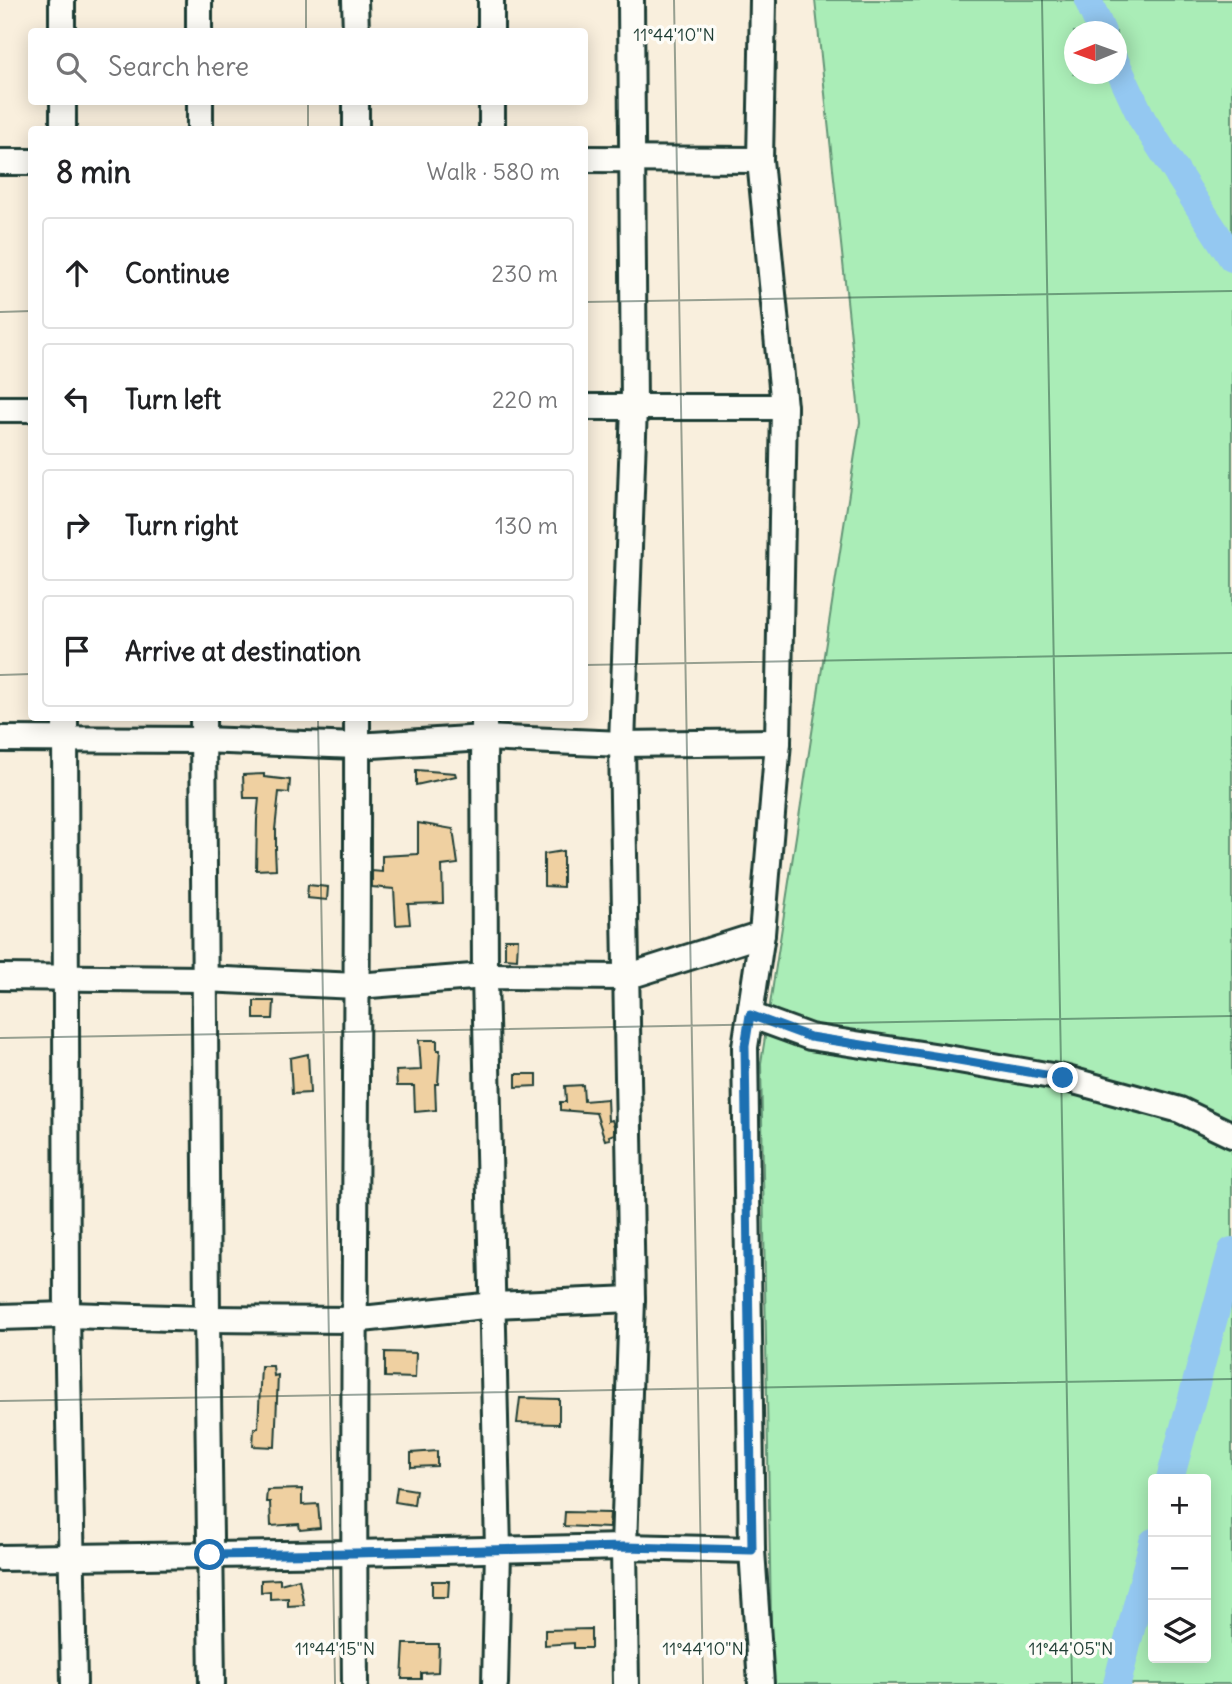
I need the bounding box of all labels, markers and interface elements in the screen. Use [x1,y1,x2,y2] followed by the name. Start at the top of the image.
[1064,21,1127,84] north arrow
[633,23,715,46] text: 11°44'10"N
[28,28,588,105] search box
[52,48,90,86] icon: search
[108,50,249,83] text: Search here
[56,153,131,191] text: 8 min
[427,157,560,186] text: Walk · 580 m
[58,254,96,292] icon: ahead
[125,257,230,290] text: Continue
[492,259,558,288] text: 230 m
[58,380,96,418] icon: left
[125,383,221,416] text: Turn left
[492,385,558,414] text: 220 m
[58,506,96,544] icon: right
[125,509,238,542] text: Turn right
[495,511,558,540] text: 130 m
[58,632,96,670] icon: arrive
[125,635,361,668] text: Arrive at destination
[1047,1062,1078,1093] route end
[1148,1474,1211,1663] map controls
[1148,1474,1211,1537] button: +
[1148,1537,1211,1600] button: −
[194,1539,225,1570] route start
[1148,1600,1211,1663] button: layers
[295,1637,375,1660] text: 11°44'15"N
[662,1637,744,1660] text: 11°44'10"N
[1029,1637,1113,1660] text: 11°44'05"N

